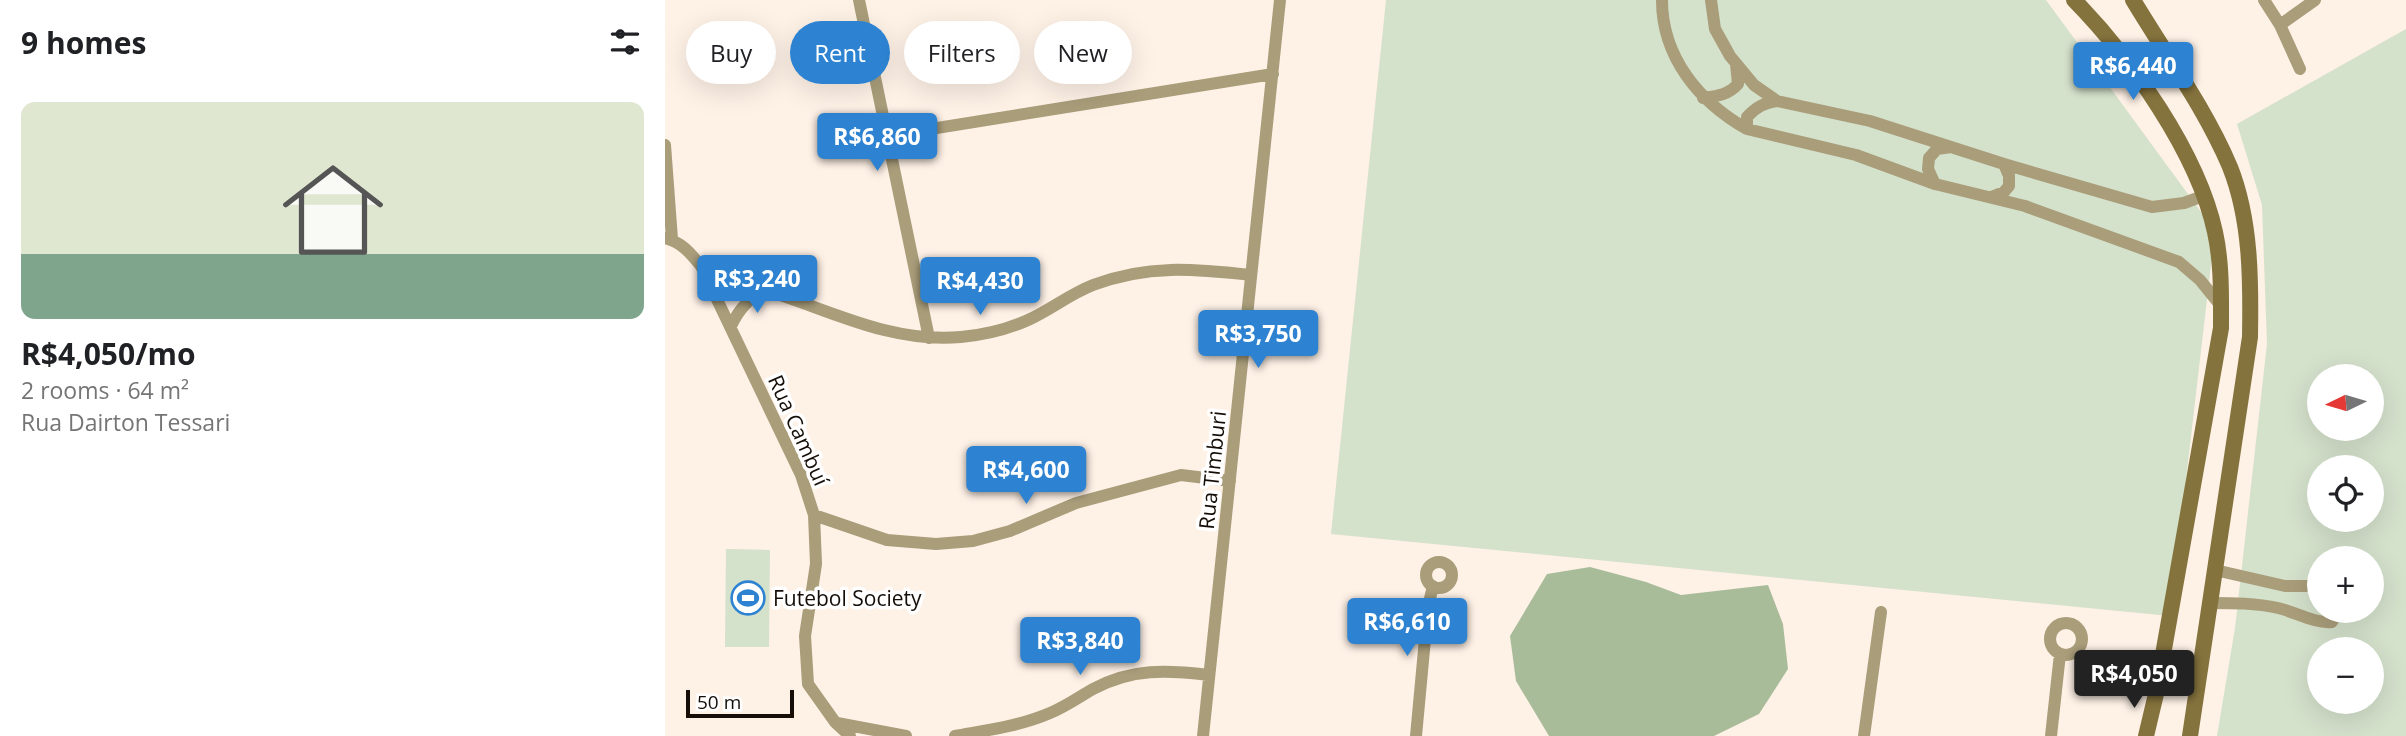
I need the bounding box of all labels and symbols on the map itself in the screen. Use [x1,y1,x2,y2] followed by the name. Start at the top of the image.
[2068,42,2198,102] pin: R$6,440
[812,114,942,173] pin: R$6,860
[692,256,822,315] pin: R$3,240
[915,258,1045,317] pin: R$4,430
[1193,310,1323,370] pin: R$3,750
[2307,364,2383,441] north arrow
[762,370,836,490] street label: Rua Cambuí
[1192,409,1232,531] street label: Rua Timburi
[961,447,1091,506] pin: R$4,600
[729,579,767,617] sports icon: Futebol Society
[773,584,922,612] place label: Futebol Society
[1342,598,1472,658] pin: R$6,610
[1015,618,1145,677] pin: R$3,840
[2069,650,2199,710] pin: R$4,050
[686,687,795,719] scale bar

